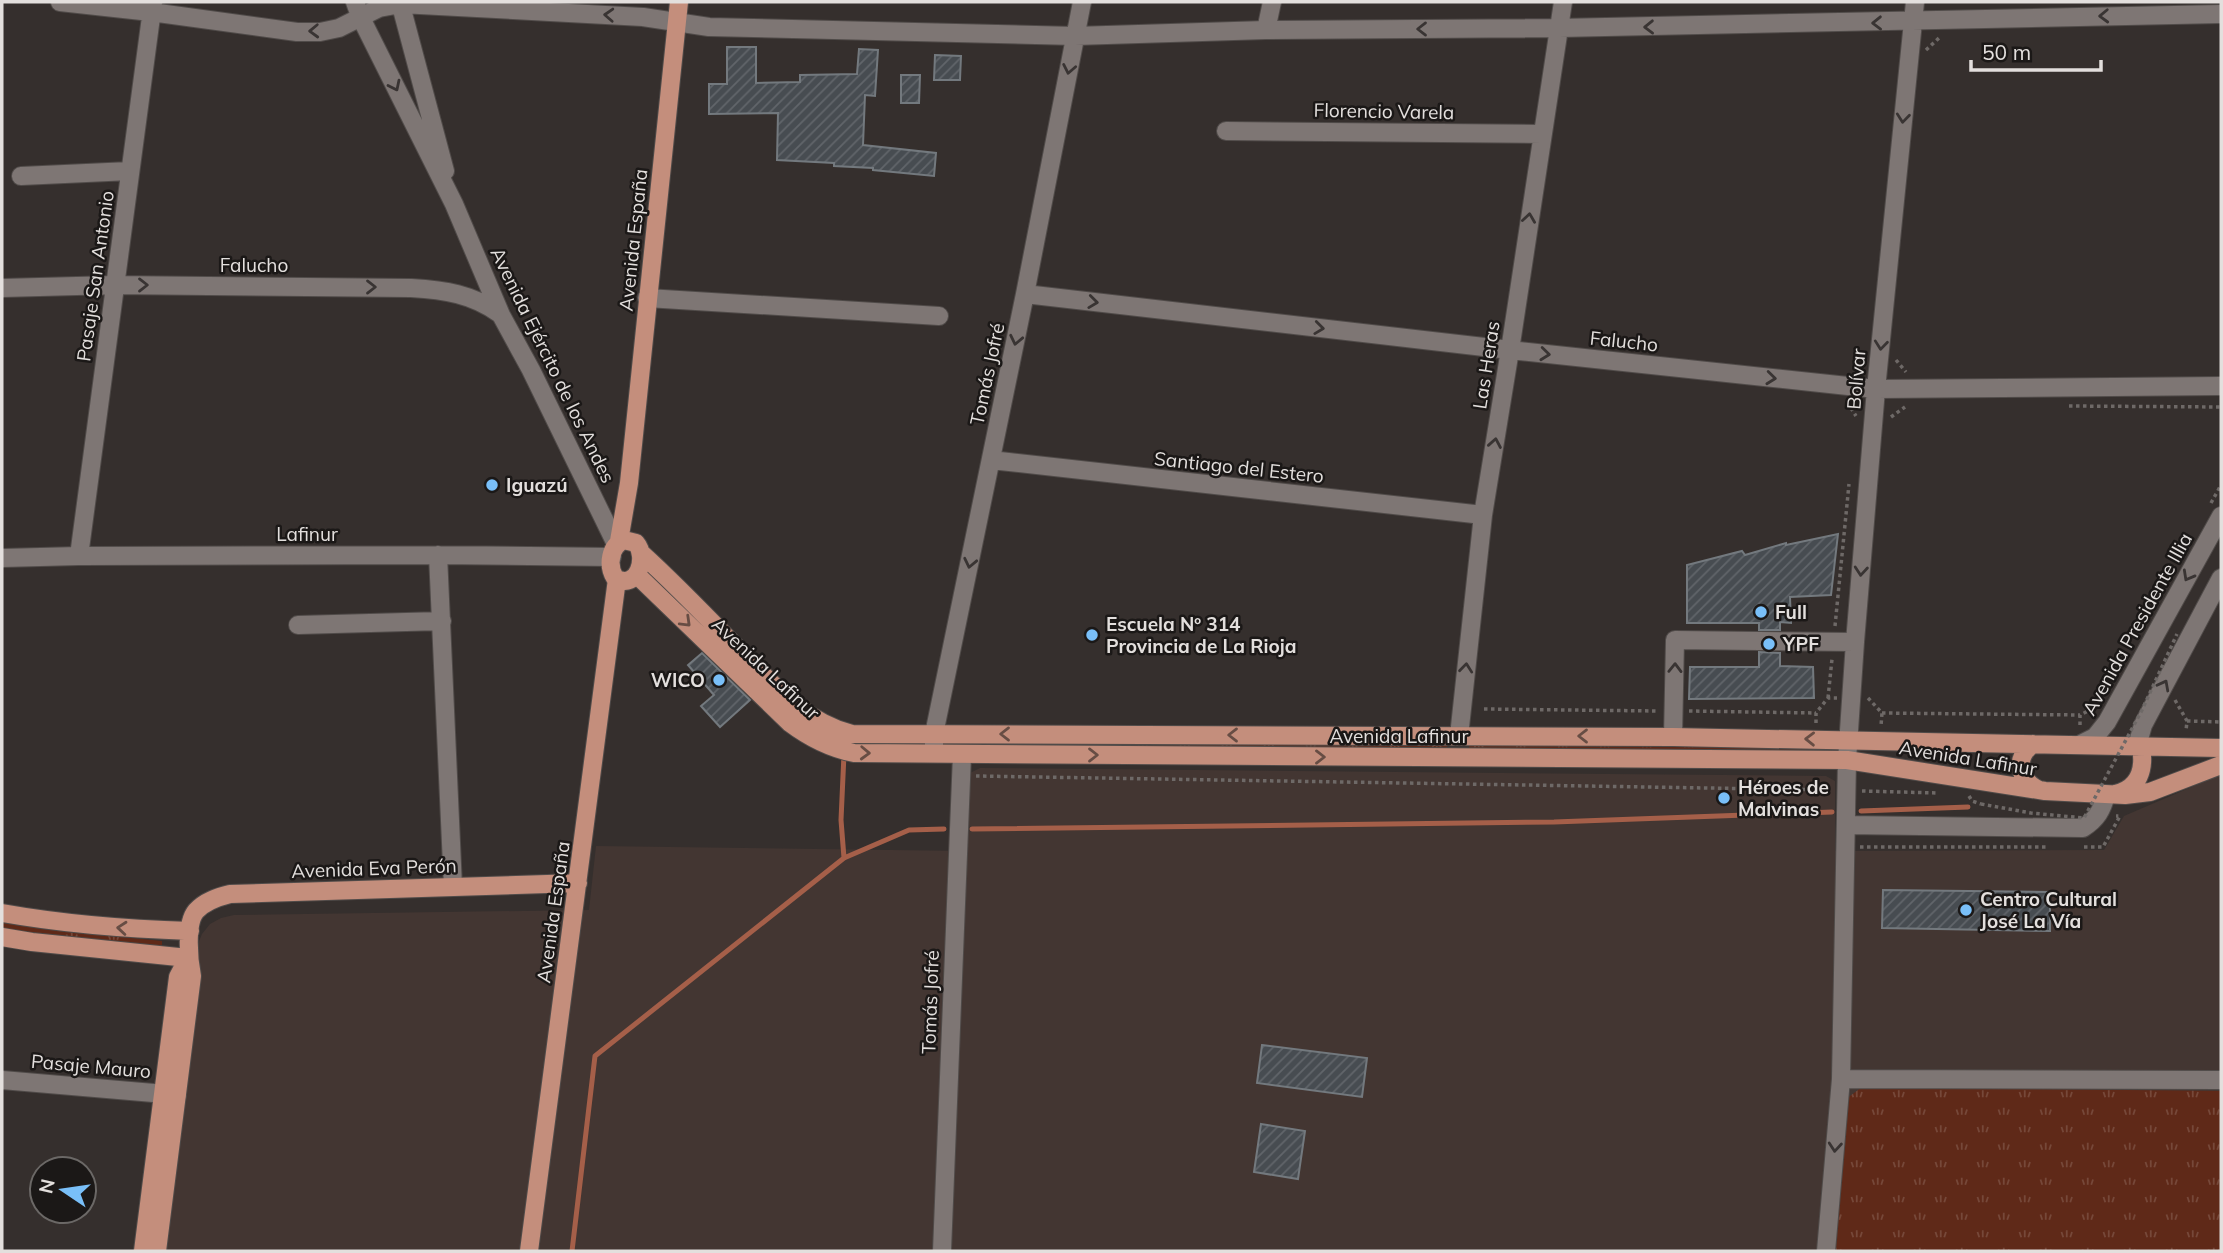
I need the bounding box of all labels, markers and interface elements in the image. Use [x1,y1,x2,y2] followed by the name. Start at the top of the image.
[603,8,614,23] one-way arrow
[2098,9,2109,24] one-way arrow
[1871,15,1882,30] one-way arrow
[1643,19,1654,34] one-way arrow
[1416,21,1426,37] one-way arrow
[308,24,319,39] one-way arrow
[1971,28,2100,72] scale bar
[1982,39,2031,65] text: 50 m
[1062,63,1077,75] one-way arrow
[386,79,400,91] one-way arrow
[1313,98,1455,124] street label: Florencio Varela
[1896,113,1911,124] one-way arrow
[614,168,652,312] street label: Avenida España
[71,189,119,363] street label: Pasaje San Antonio
[1522,212,1537,224] one-way arrow
[485,243,621,487] street label: Avenida Ejército de los Andes
[220,253,288,277] street label: Falucho
[138,278,149,293] one-way arrow
[366,279,377,295] one-way arrow
[1087,294,1099,309] one-way arrow
[1467,319,1505,411] street label: Las Heras
[1314,320,1325,335] one-way arrow
[964,321,1010,427] street label: Tomás Jofré
[1589,325,1659,357] street label: Falucho
[1009,334,1024,346] one-way arrow
[1873,339,1888,351] one-way arrow
[1540,346,1551,361] one-way arrow
[1841,347,1871,410] street label: Bolívar
[1766,370,1777,385] one-way arrow
[1487,437,1502,449] one-way arrow
[1153,446,1325,488] street label: Santiago del Estero
[506,473,568,497] place label: Iguazú
[484,477,500,493] marker: Iguazú
[276,522,338,546] street label: Lafinur
[2077,529,2197,719] street label: Avenida Presidente Illia
[963,557,978,569] one-way arrow
[1854,566,1869,577] one-way arrow
[2183,569,2196,581] one-way arrow
[1775,600,1807,624] place label: Full
[1753,604,1769,620] marker: Full
[707,612,825,724] street label: Avenida Lafinur
[1106,612,1296,658] place label: Escuela Nº 314 Provincia de La Rioja
[678,614,691,627] one-way arrow
[1084,627,1100,643] marker: Escuela Nº 314 Provincia de La Rioja
[1782,632,1819,656] place label: YPF
[1761,636,1777,652] marker: YPF
[1458,662,1473,673] one-way arrow
[1667,663,1682,674] one-way arrow
[651,668,705,692] place label: WICO
[711,672,727,688] marker: WICO
[2156,680,2170,692] one-way arrow
[1330,724,1469,748] street label: Avenida Lafinur
[999,726,1010,742] one-way arrow
[1227,727,1237,743] one-way arrow
[1577,728,1587,744] one-way arrow
[1804,731,1815,747] one-way arrow
[1898,735,2039,781] street label: Avenida Lafinur
[860,746,871,761] one-way arrow
[1088,747,1099,763] one-way arrow
[1316,749,1326,765] one-way arrow
[1738,775,1829,821] place label: Héroes de Malvinas
[1716,790,1732,806] marker: Héroes de Malvinas
[531,840,575,984] street label: Avenida España
[291,853,457,883] street label: Avenida Eva Perón
[1980,887,2117,933] place label: Centro Cultural José La Vía
[1958,902,1974,918] marker: Centro Cultural José La Vía
[116,921,127,936] one-way arrow
[916,950,944,1054] street label: Tomás Jofré
[30,1049,152,1083] street label: Pasaje Mauro
[1828,1142,1843,1153] one-way arrow
[28,1155,98,1225] north arrow
[33,1176,60,1196] text: N

